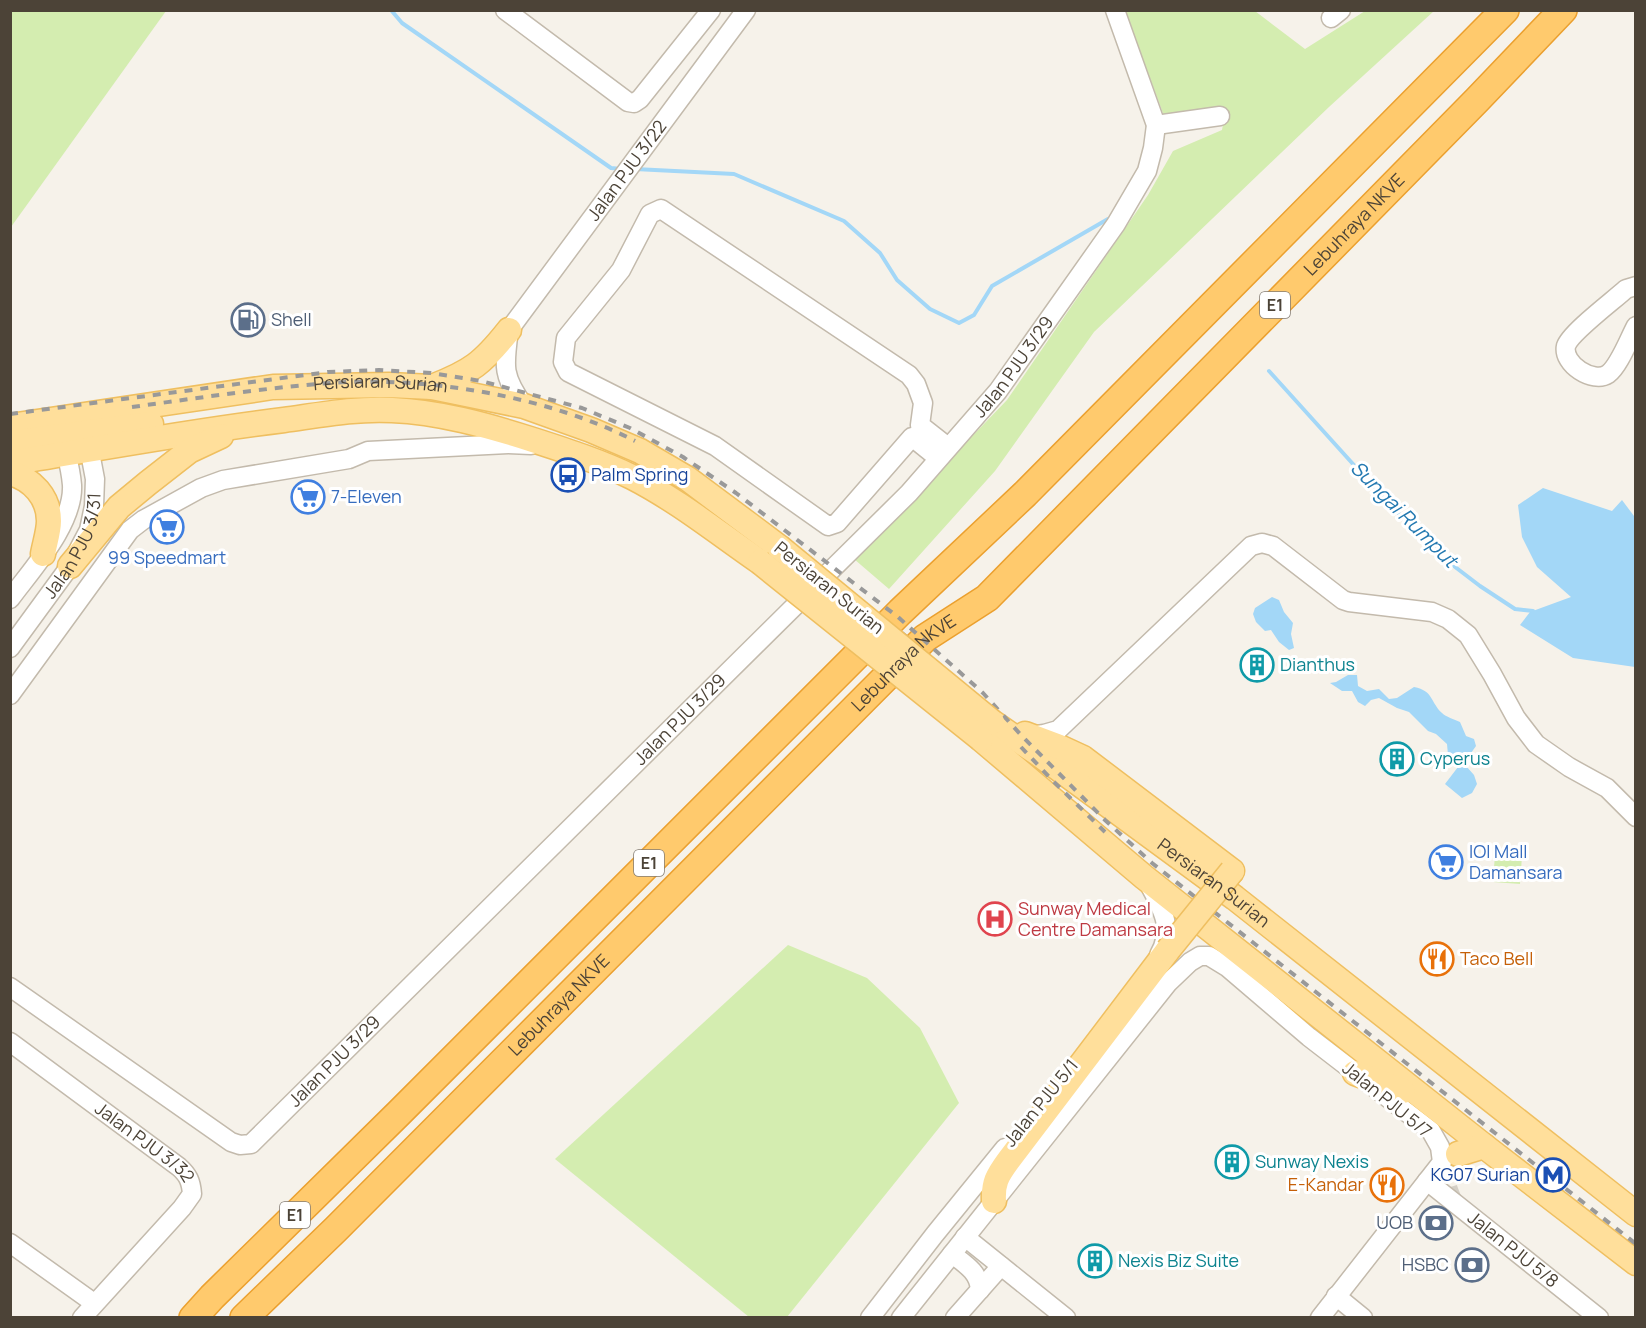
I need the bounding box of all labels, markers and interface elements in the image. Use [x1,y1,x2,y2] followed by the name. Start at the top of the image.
[581,115,671,225] street label: Jalan PJU 3/22
[1298,168,1409,280] street label: Lebuhraya NKVE
[1260,292,1290,318] road number: E1
[230,302,266,338] fuel station icon: Shell
[271,307,312,331] place label: Shell
[967,311,1058,422] street label: Jalan PJU 3/29
[312,369,449,398] street label: Persiaran Surian
[1345,454,1465,574] water label: Sungai Rumput
[550,457,586,493] bus stop icon: Palm Spring
[591,462,688,486] place label: Palm Spring
[290,479,326,515] supermarket icon: 7-Eleven
[331,484,402,508] place label: 7-Eleven
[37,492,105,603] street label: Jalan PJU 3/31
[149,509,185,545] supermarket icon: 99 Speedmart
[770,536,890,639] street label: Persiaran Surian
[108,545,226,569] place label: 99 Speedmart
[846,608,960,716] street label: Lebuhraya NKVE
[1239,647,1275,683] building icon: Dianthus
[1280,652,1355,676] place label: Dianthus
[628,668,731,770] street label: Jalan PJU 3/29
[1379,741,1415,777] building icon: Cyperus
[1420,746,1490,770] place label: Cyperus
[1153,832,1276,932] street label: Persiaran Surian
[1469,839,1563,884] place label: IOI Mall Damansara
[1428,844,1464,880] supermarket icon: IOI Mall Damansara
[634,850,664,876] road number: E1
[1018,896,1173,941] place label: Sunway Medical Centre Damansara
[977,901,1013,937] hospital icon: Sunway Medical Centre Damansara
[1419,941,1455,977] restaurant icon: Taco Bell
[1460,946,1533,970] place label: Taco Bell
[502,948,614,1061] street label: Lebuhraya NKVE
[283,1010,385,1112] street label: Jalan PJU 3/29
[997,1053,1083,1151] street label: Jalan PJU 5/1
[1338,1056,1437,1143] street label: Jalan PJU 5/7
[91,1096,201,1186] street label: Jalan PJU 3/32
[1214,1144,1250,1180] building icon: Sunway Nexis
[1255,1149,1369,1173] place label: Sunway Nexis
[1535,1157,1571,1193] metro station icon: KG07 Surian
[1430,1162,1530,1186] place label: KG07 Surian
[1369,1167,1405,1203] restaurant icon: E-Kandar
[1288,1172,1365,1196] place label: E-Kandar
[280,1202,310,1228] road number: E1
[1418,1205,1454,1241] bank icon: UOB
[1463,1205,1564,1292] street label: Jalan PJU 5/8
[1376,1210,1413,1234] place label: UOB
[1077,1243,1113,1279] building icon: Nexis Biz Suite
[1454,1247,1490,1283] bank icon: HSBC
[1118,1248,1239,1272] place label: Nexis Biz Suite
[1402,1252,1449,1276] place label: HSBC

